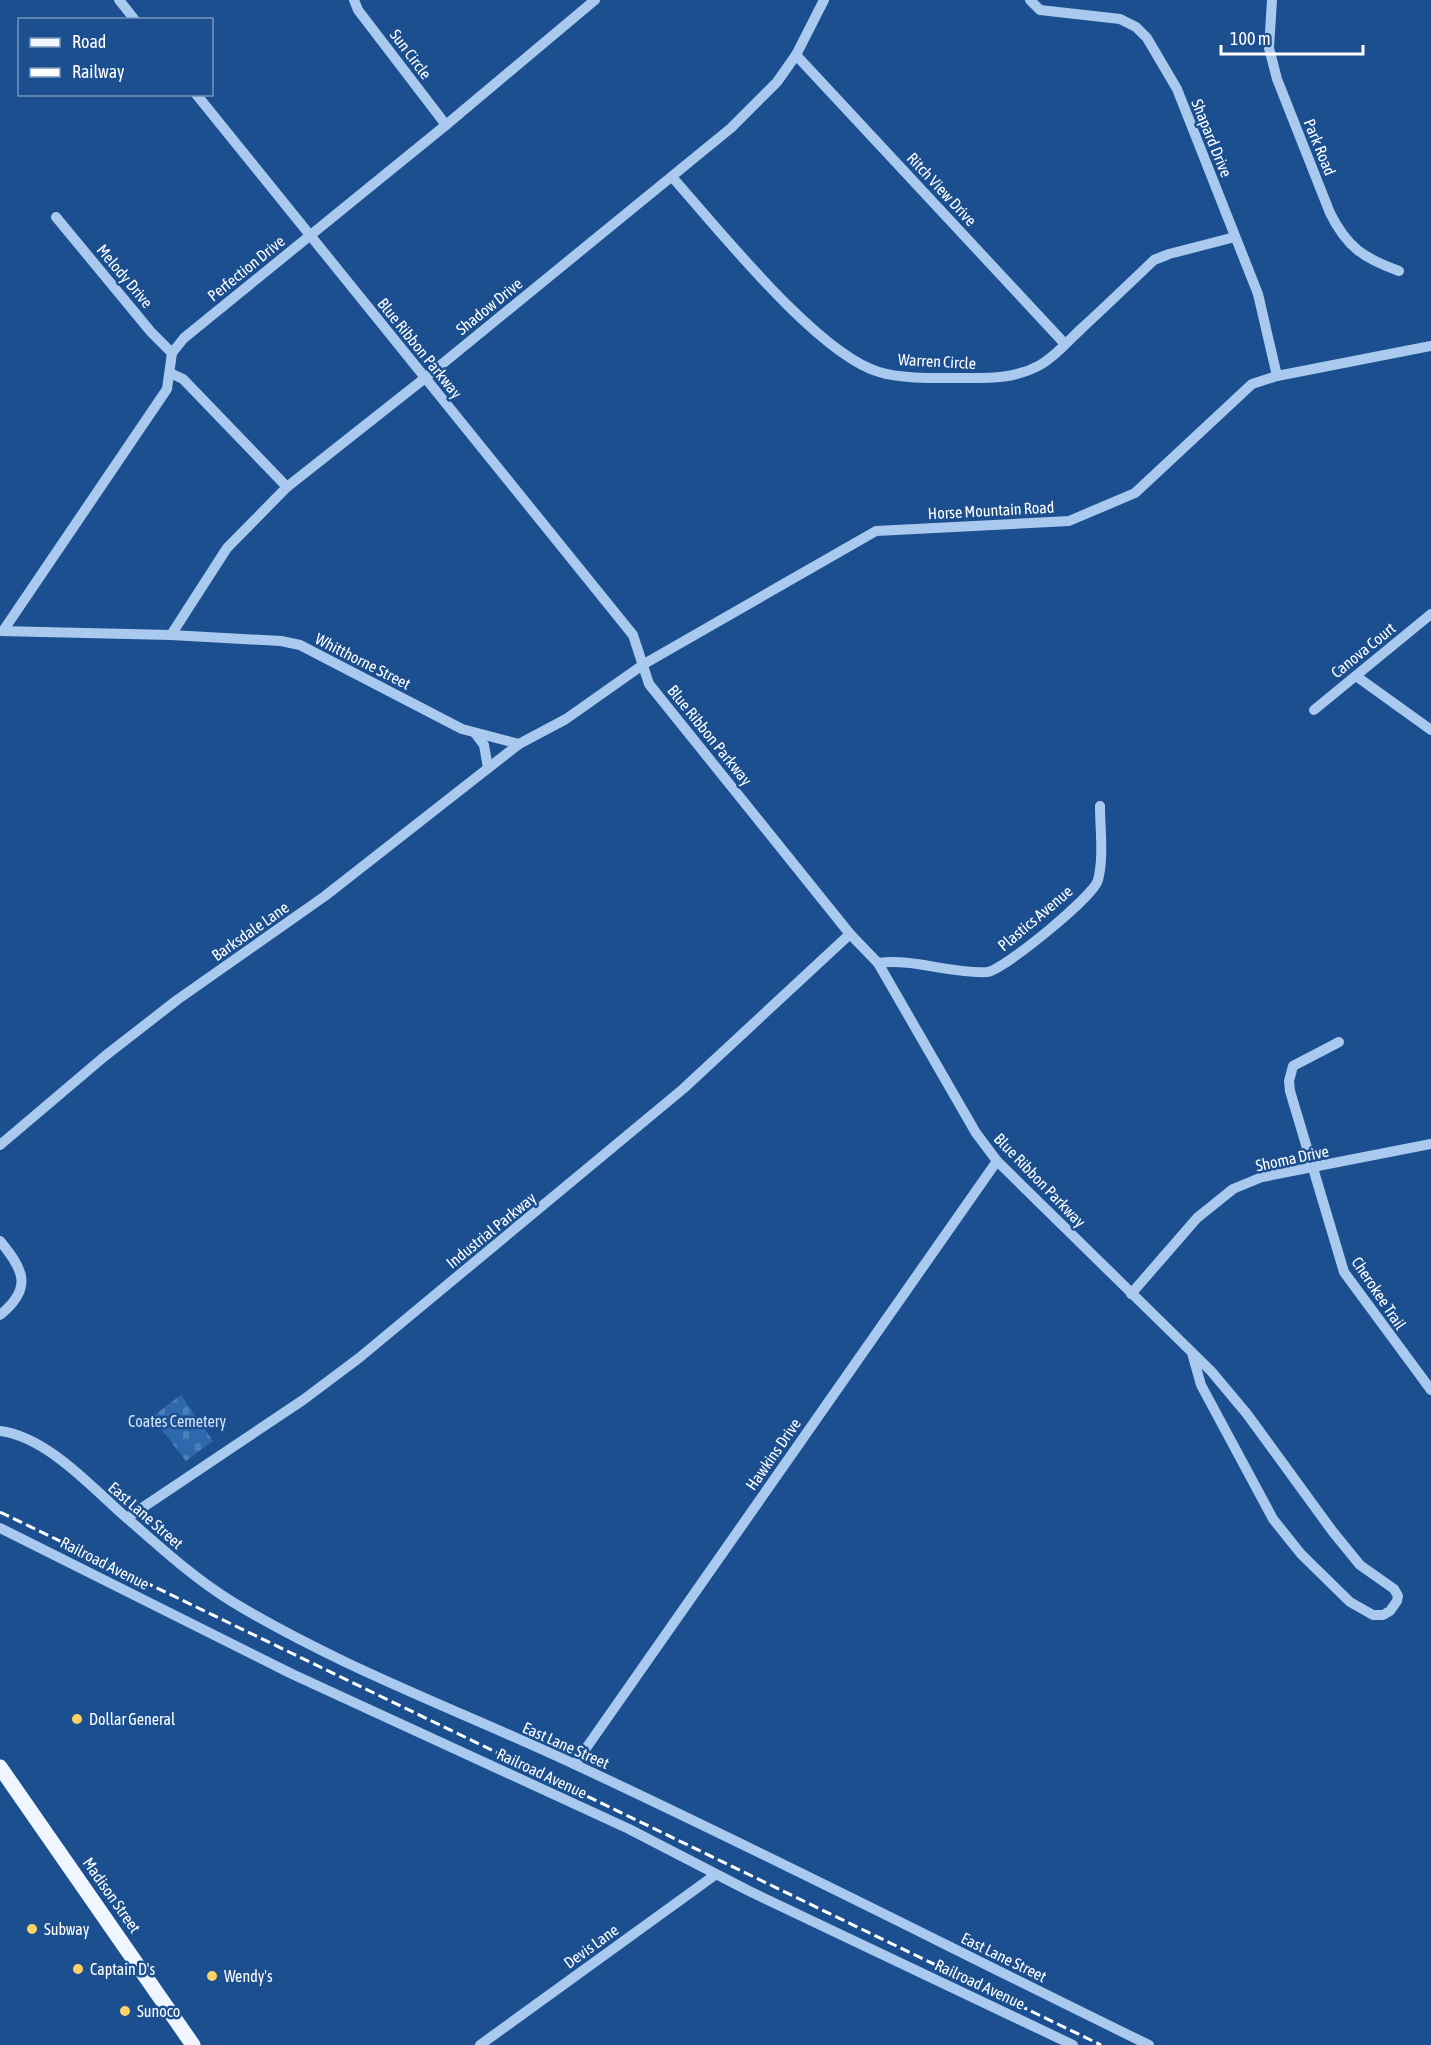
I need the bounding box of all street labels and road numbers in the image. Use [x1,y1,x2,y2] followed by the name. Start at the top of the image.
[387,26,435,82] street label: Sun Circle
[1187,96,1236,180] street label: Shapard Drive
[1301,116,1339,178] street label: Park Road
[904,149,980,229] street label: Ritch View Drive
[204,231,288,305] street label: Perfection Drive
[93,241,157,312] street label: Melody Drive
[452,274,526,338] street label: Shadow Drive
[373,294,466,403] street label: Blue Ribbon Parkway
[898,350,976,372] street label: Warren Circle
[927,498,1055,522] street label: Horse Mountain Road
[1327,618,1399,681] street label: Canova Court
[312,629,414,693] street label: Whitthorne Street
[663,681,756,790] street label: Blue Ribbon Parkway
[994,882,1076,954] street label: Plastics Avenue
[208,898,292,964] street label: Barksdale Lane
[990,1129,1090,1232] street label: Blue Ribbon Parkway
[1254,1141,1330,1175] street label: Shoma Drive
[443,1188,540,1272] street label: Industrial Parkway
[1348,1253,1410,1333] street label: Cherokee Trail
[742,1415,804,1493] street label: Hawkins Drive
[105,1478,187,1552] street label: East Lane Street
[58,1533,152,1593] street label: Railroad Avenue
[520,1718,612,1772] street label: East Lane Street
[494,1744,590,1802] street label: Railroad Avenue
[79,1854,145,1936] street label: Madison Street
[560,1920,622,1972] street label: Devis Lane
[958,1929,1050,1986] street label: East Lane Street
[932,1955,1028,2013] street label: Railroad Avenue

